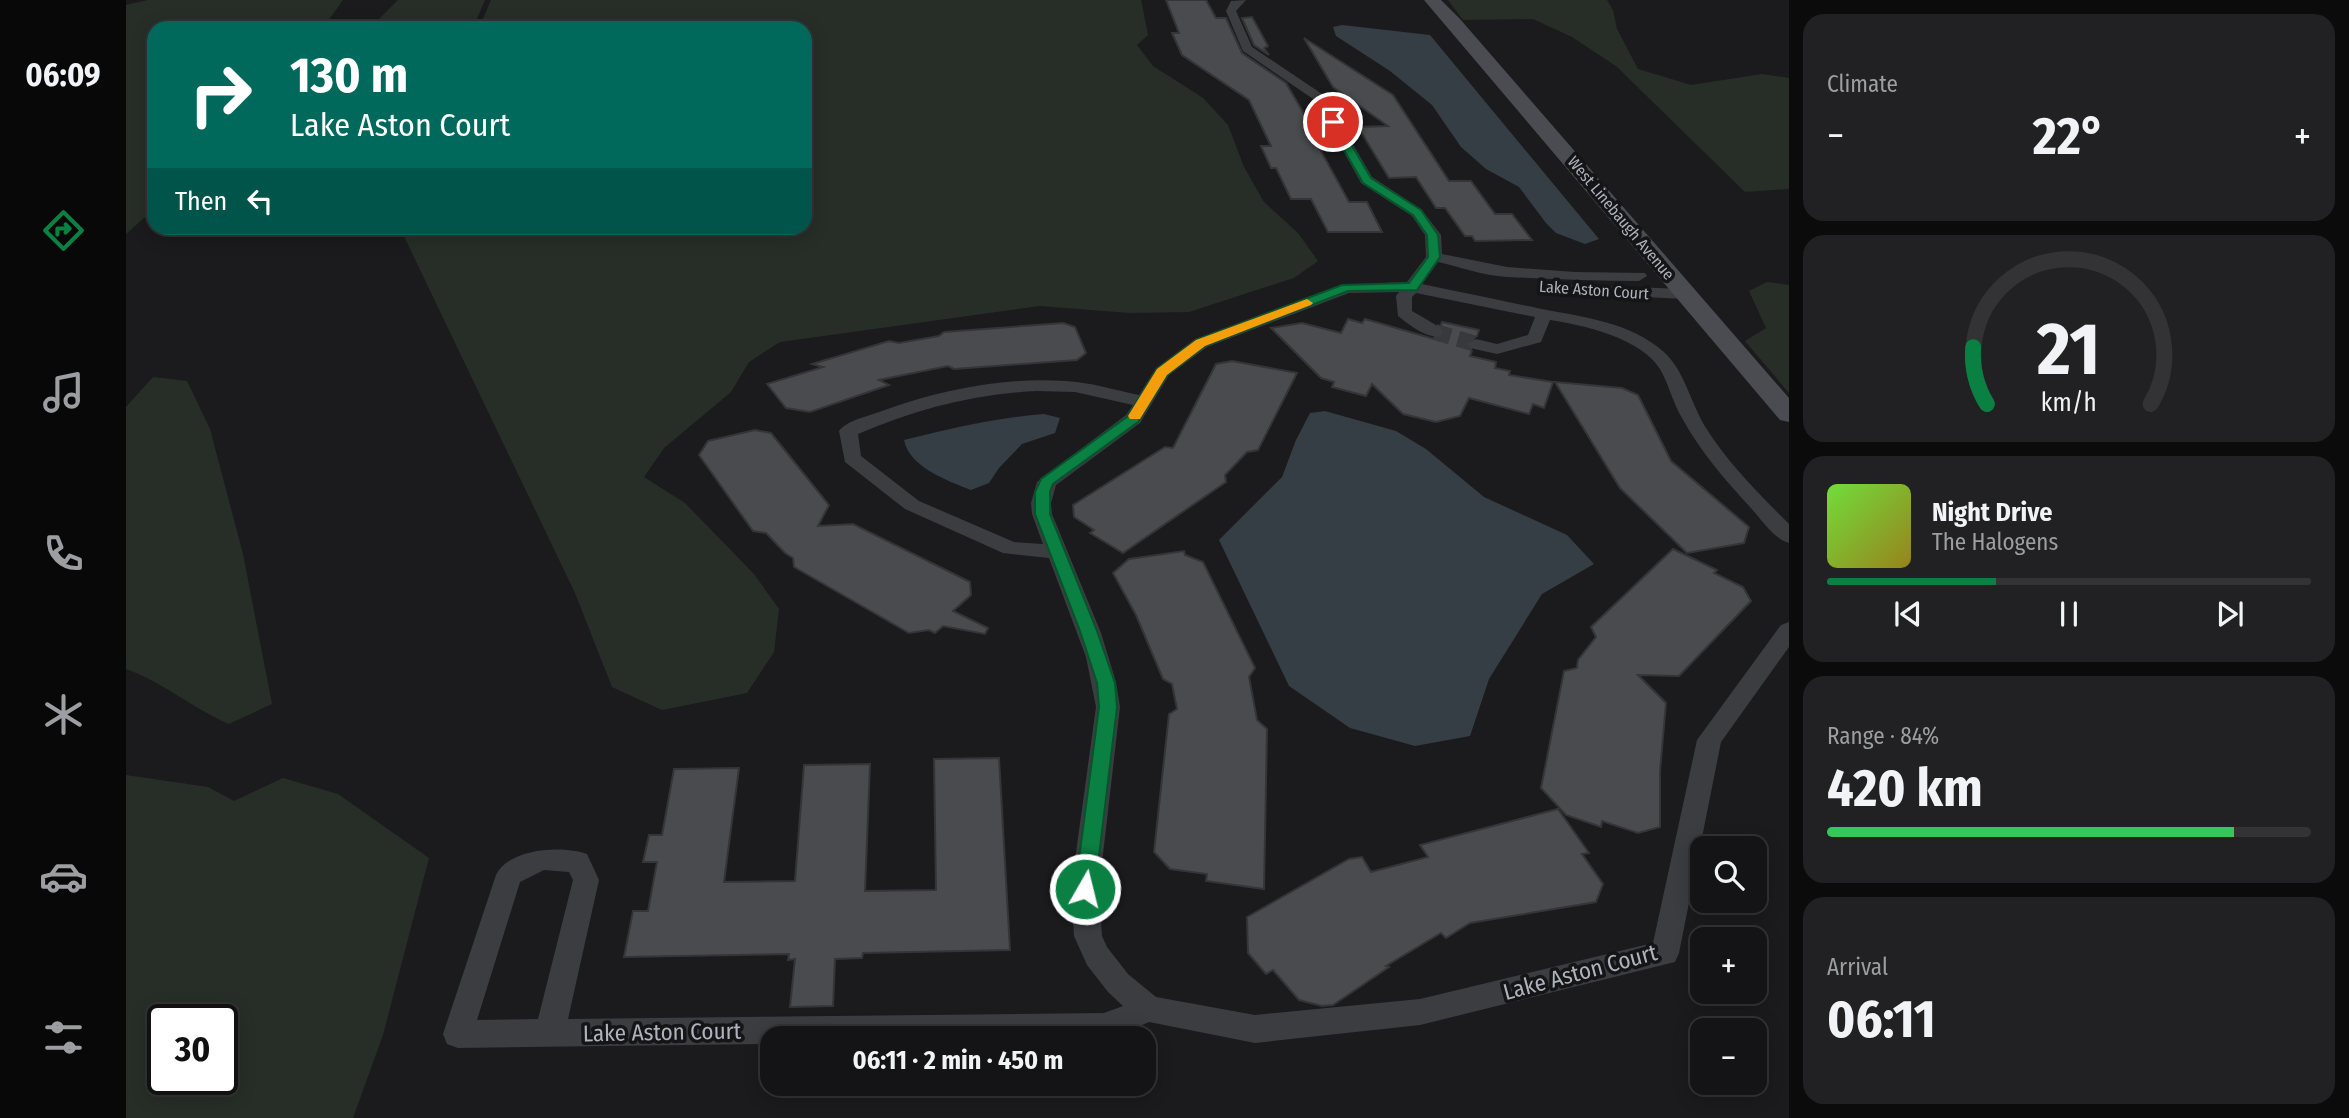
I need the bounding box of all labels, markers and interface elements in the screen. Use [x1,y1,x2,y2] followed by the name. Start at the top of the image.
[290,46,408,105] text: 130 m
[175,49,266,140] icon: right
[25,56,101,94] text: 06:09
[1827,70,1898,98] text: Climate
[1303,92,1363,152] pin
[1314,103,1352,141] icon: arrive
[2033,105,2105,168] text: 22°
[290,106,510,144] text: Lake Aston Court
[1827,113,1844,159] text: −
[2294,113,2311,159] text: +
[1564,152,1678,284] street label: West Linebaugh Avenue
[241,182,279,220] icon: left
[175,186,227,217] text: Then
[39,206,88,255] icon: directions
[1538,277,1650,303] street label: Lake Aston Court
[2036,307,2101,394] text: 21
[39,368,88,417] icon: music
[2041,388,2097,418] text: km/h
[1932,497,2052,528] text: Night Drive
[1932,528,2058,556] text: The Halogens
[39,529,88,578] icon: phone
[1889,595,1927,633] icon: previous
[2050,595,2088,633] icon: pause
[2211,595,2249,633] icon: next
[39,690,88,739] icon: climate
[1827,722,1939,750] text: Range · 84%
[1827,757,1983,820] text: 420 km
[1690,836,1767,1095] map controls
[1690,836,1767,913] button: search
[39,852,88,901] icon: car
[1048,852,1122,926] position arrow
[1690,927,1767,1004] button: +
[1500,938,1660,1006] street label: Lake Aston Court
[1827,953,1888,981] text: Arrival
[1827,988,1936,1051] text: 06:11
[147,1004,238,1095] speed limit sign: 30
[39,1013,88,1062] icon: filters
[583,1017,742,1047] street label: Lake Aston Court
[1690,1018,1767,1095] button: −
[853,1045,1063,1076] text: 06:11 · 2 min · 450 m

